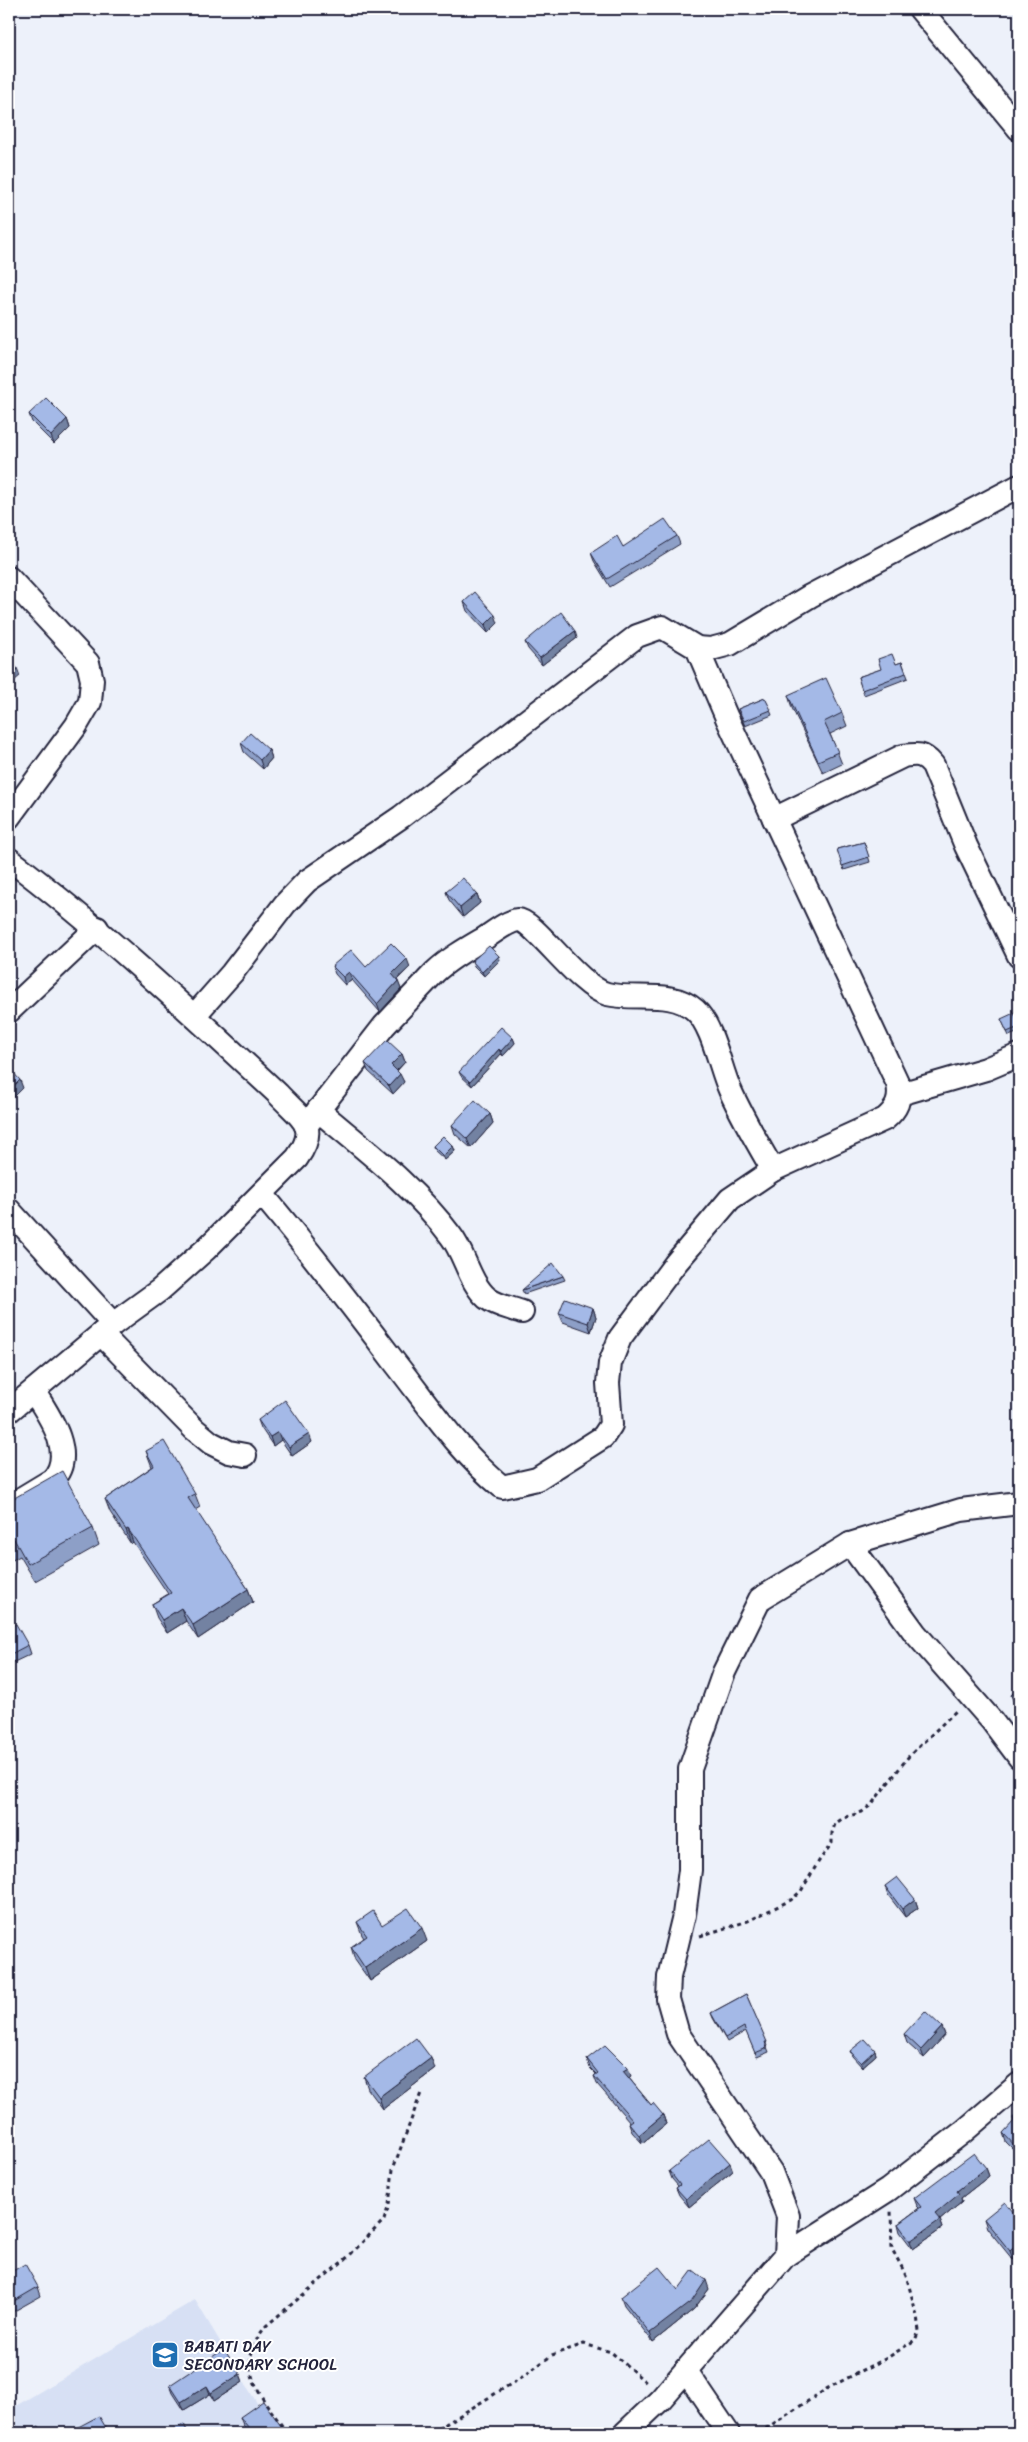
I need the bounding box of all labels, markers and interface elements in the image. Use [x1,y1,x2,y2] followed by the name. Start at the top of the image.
[184,2332,337,2379] place label: BABATI DAY SECONDARY SCHOOL
[150,2340,180,2370] school or university icon: BABATI DAY SECONDARY SCHOOL

